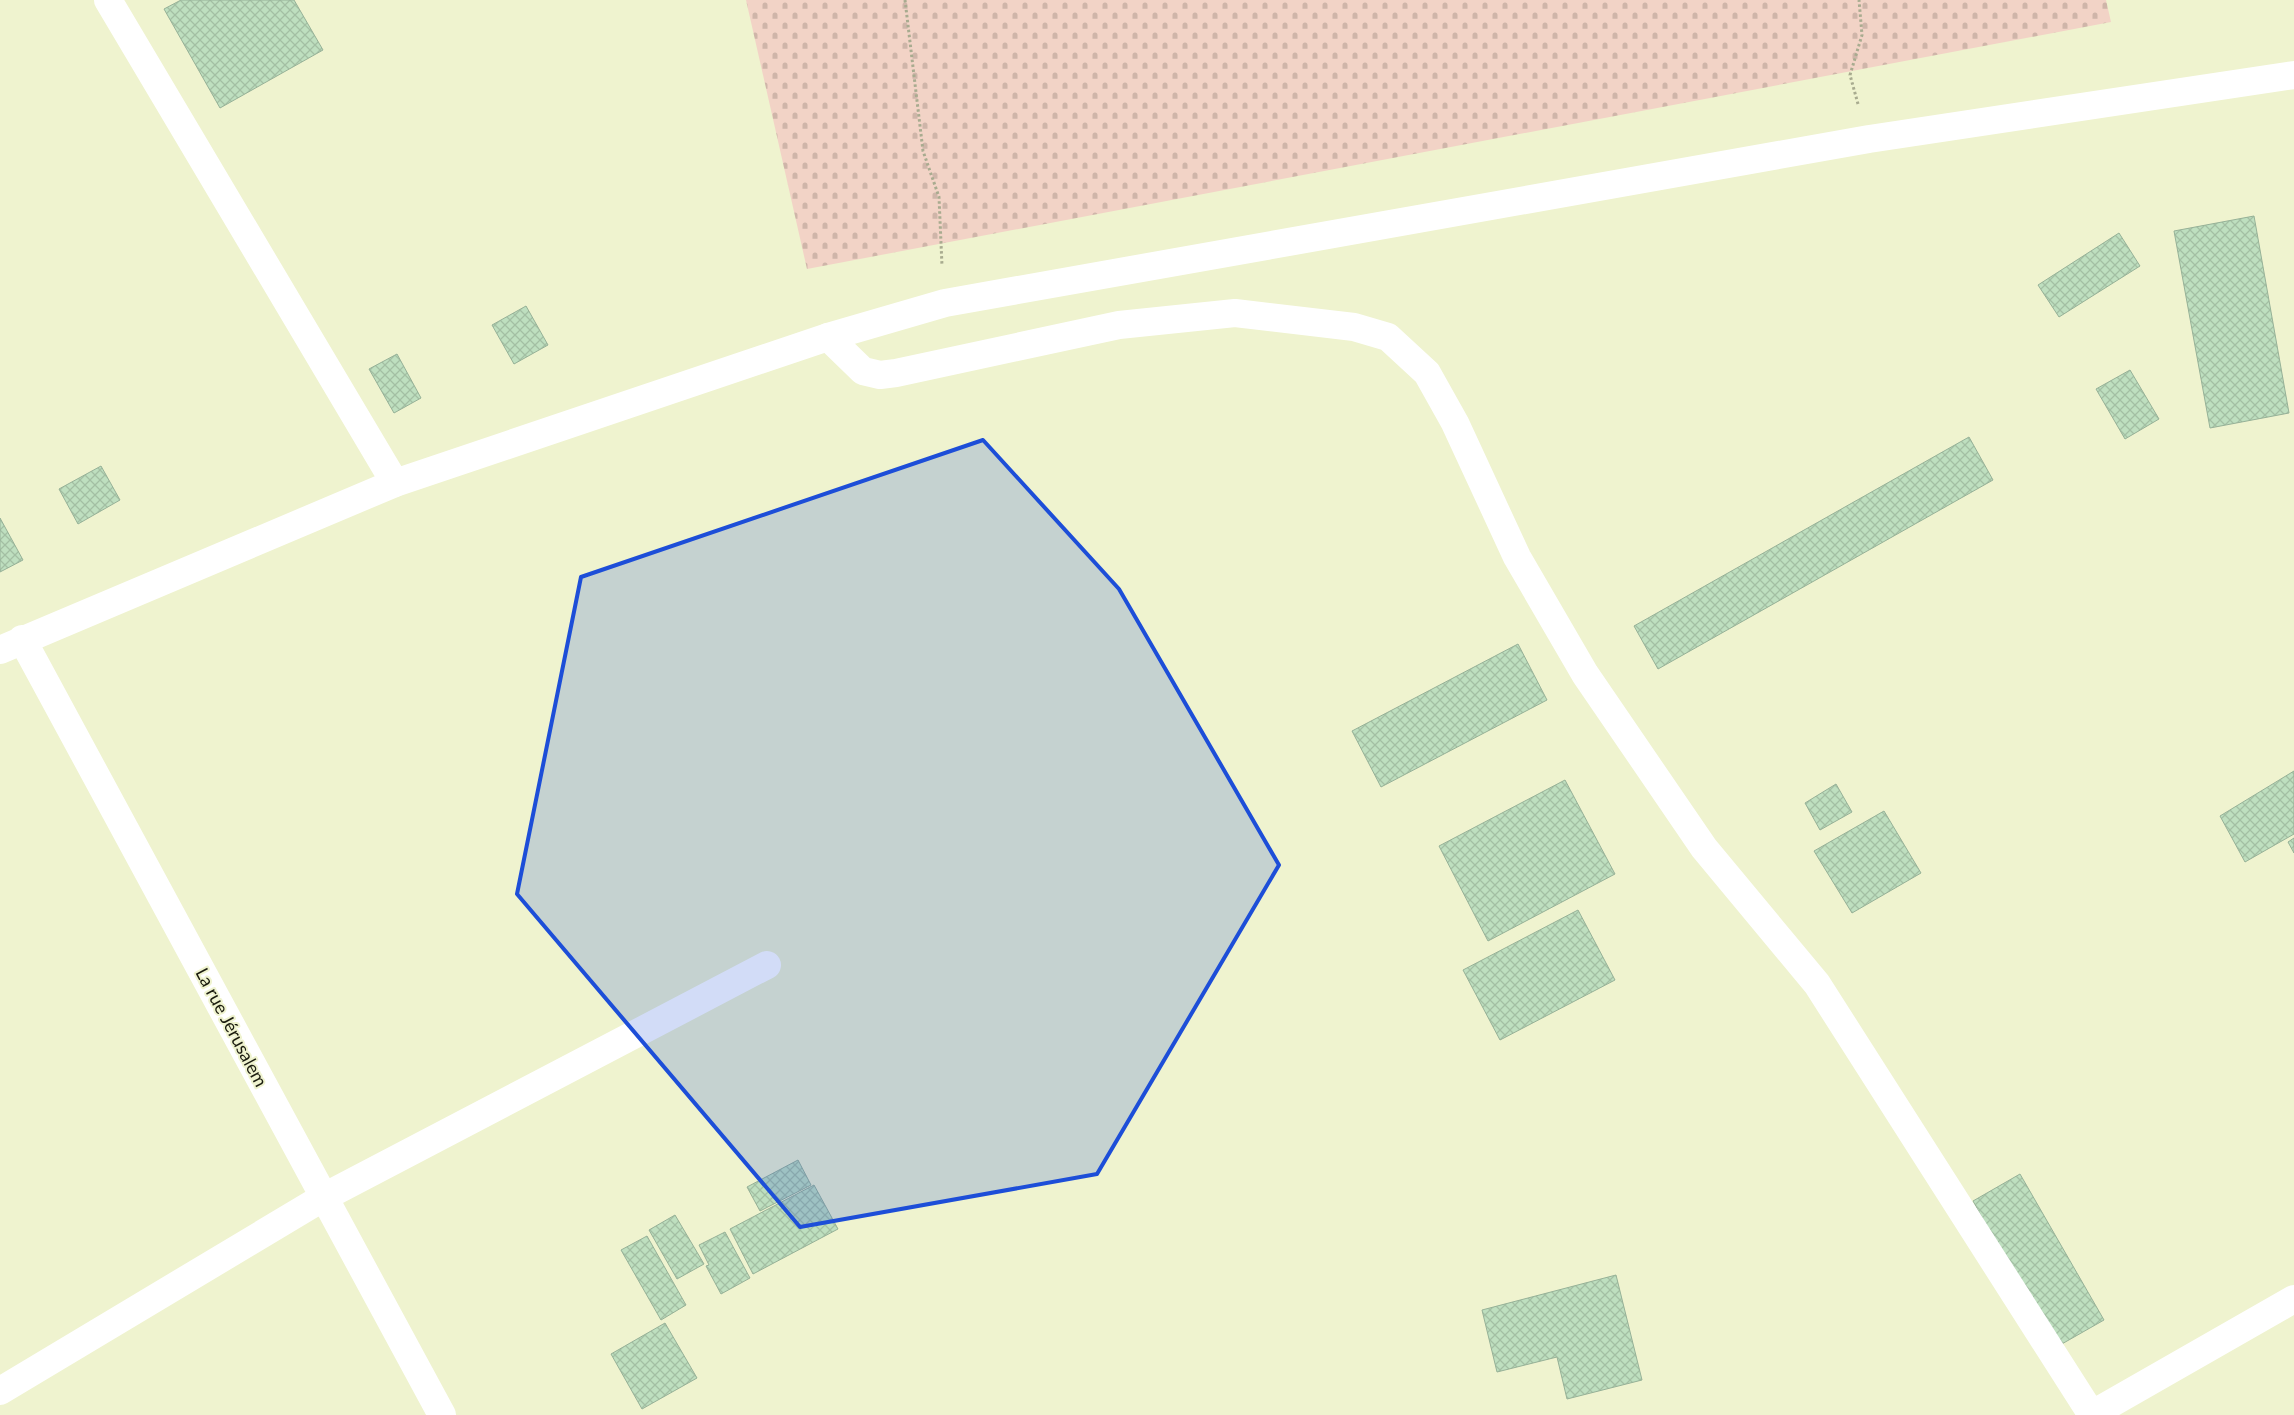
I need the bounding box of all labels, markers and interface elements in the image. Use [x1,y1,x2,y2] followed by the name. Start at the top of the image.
[191,964,273,1090] street label: La rue Jérusalem

